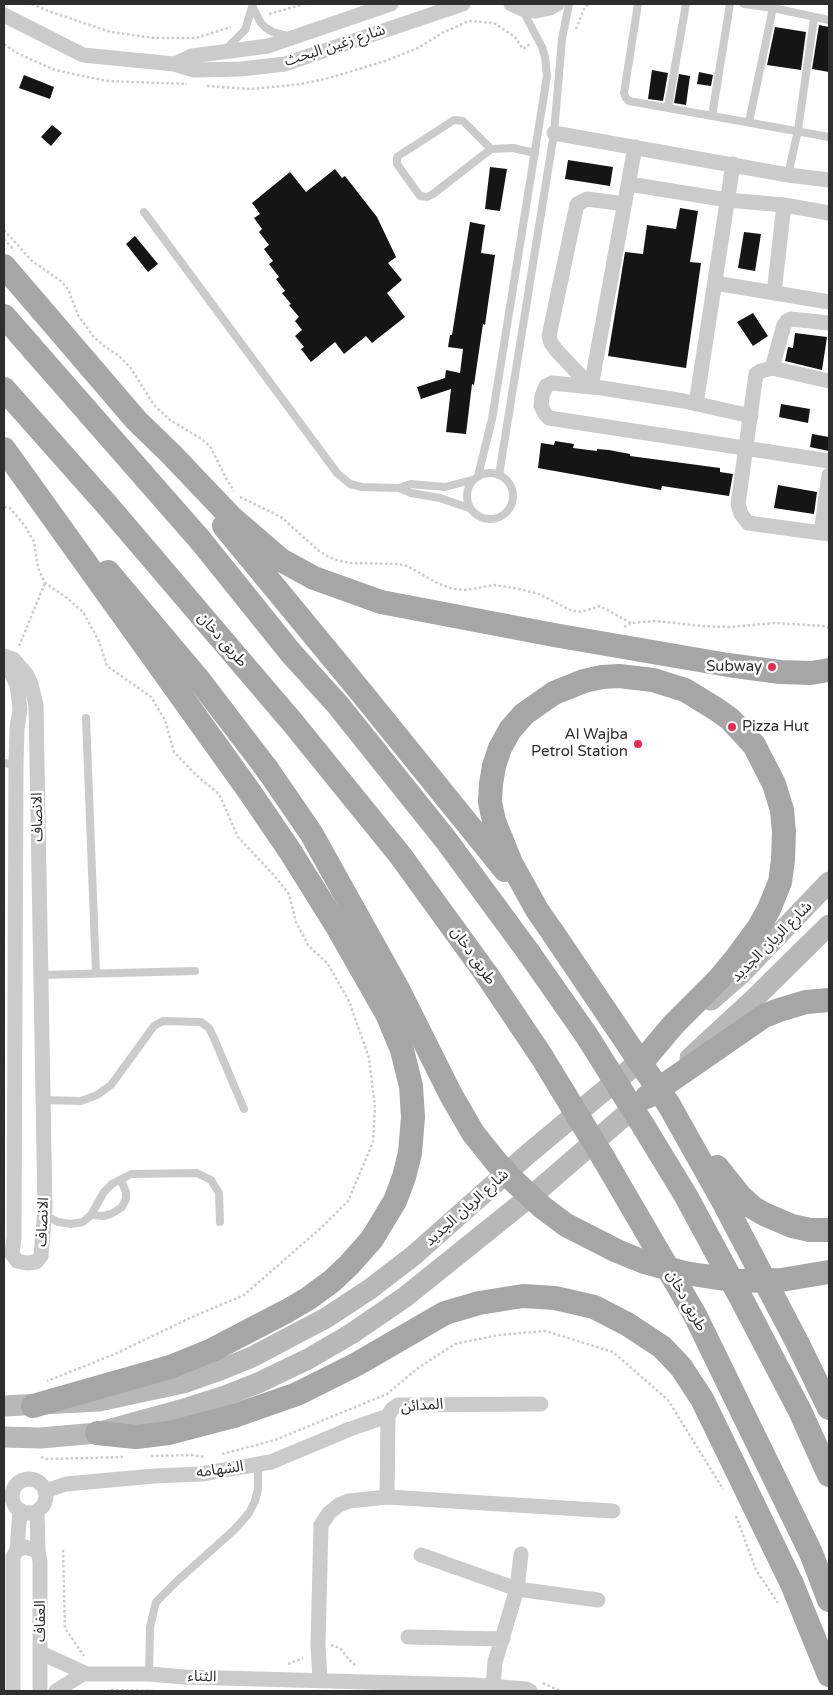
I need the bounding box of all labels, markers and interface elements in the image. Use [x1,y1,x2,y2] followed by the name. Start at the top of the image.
[282,21,388,71] street label: شارع زغين البحث
[193,609,251,671] street label: طريق دخان
[706,658,762,676] place label: Subway
[766,661,778,673] marker: Subway
[742,718,809,736] place label: Pizza Hut
[726,721,738,733] marker: Pizza Hut
[531,726,628,761] place label: Al Wajba Petrol Station
[632,738,644,750] marker: Al Wajba Petrol Station
[29,792,47,842] street label: الانصاف
[728,898,816,986] street label: شارع الريان الجديد
[446,923,500,989] street label: طريق دخان
[421,1166,513,1250] street label: شارع الريان الجديد
[33,1197,53,1247] street label: الانصاف
[662,1267,710,1335] street label: طريق دخان
[400,1396,444,1416] street label: المدائن
[195,1458,245,1482] street label: الشهامه
[32,1600,50,1642] street label: العفاف
[187,1668,217,1686] street label: الثناء

